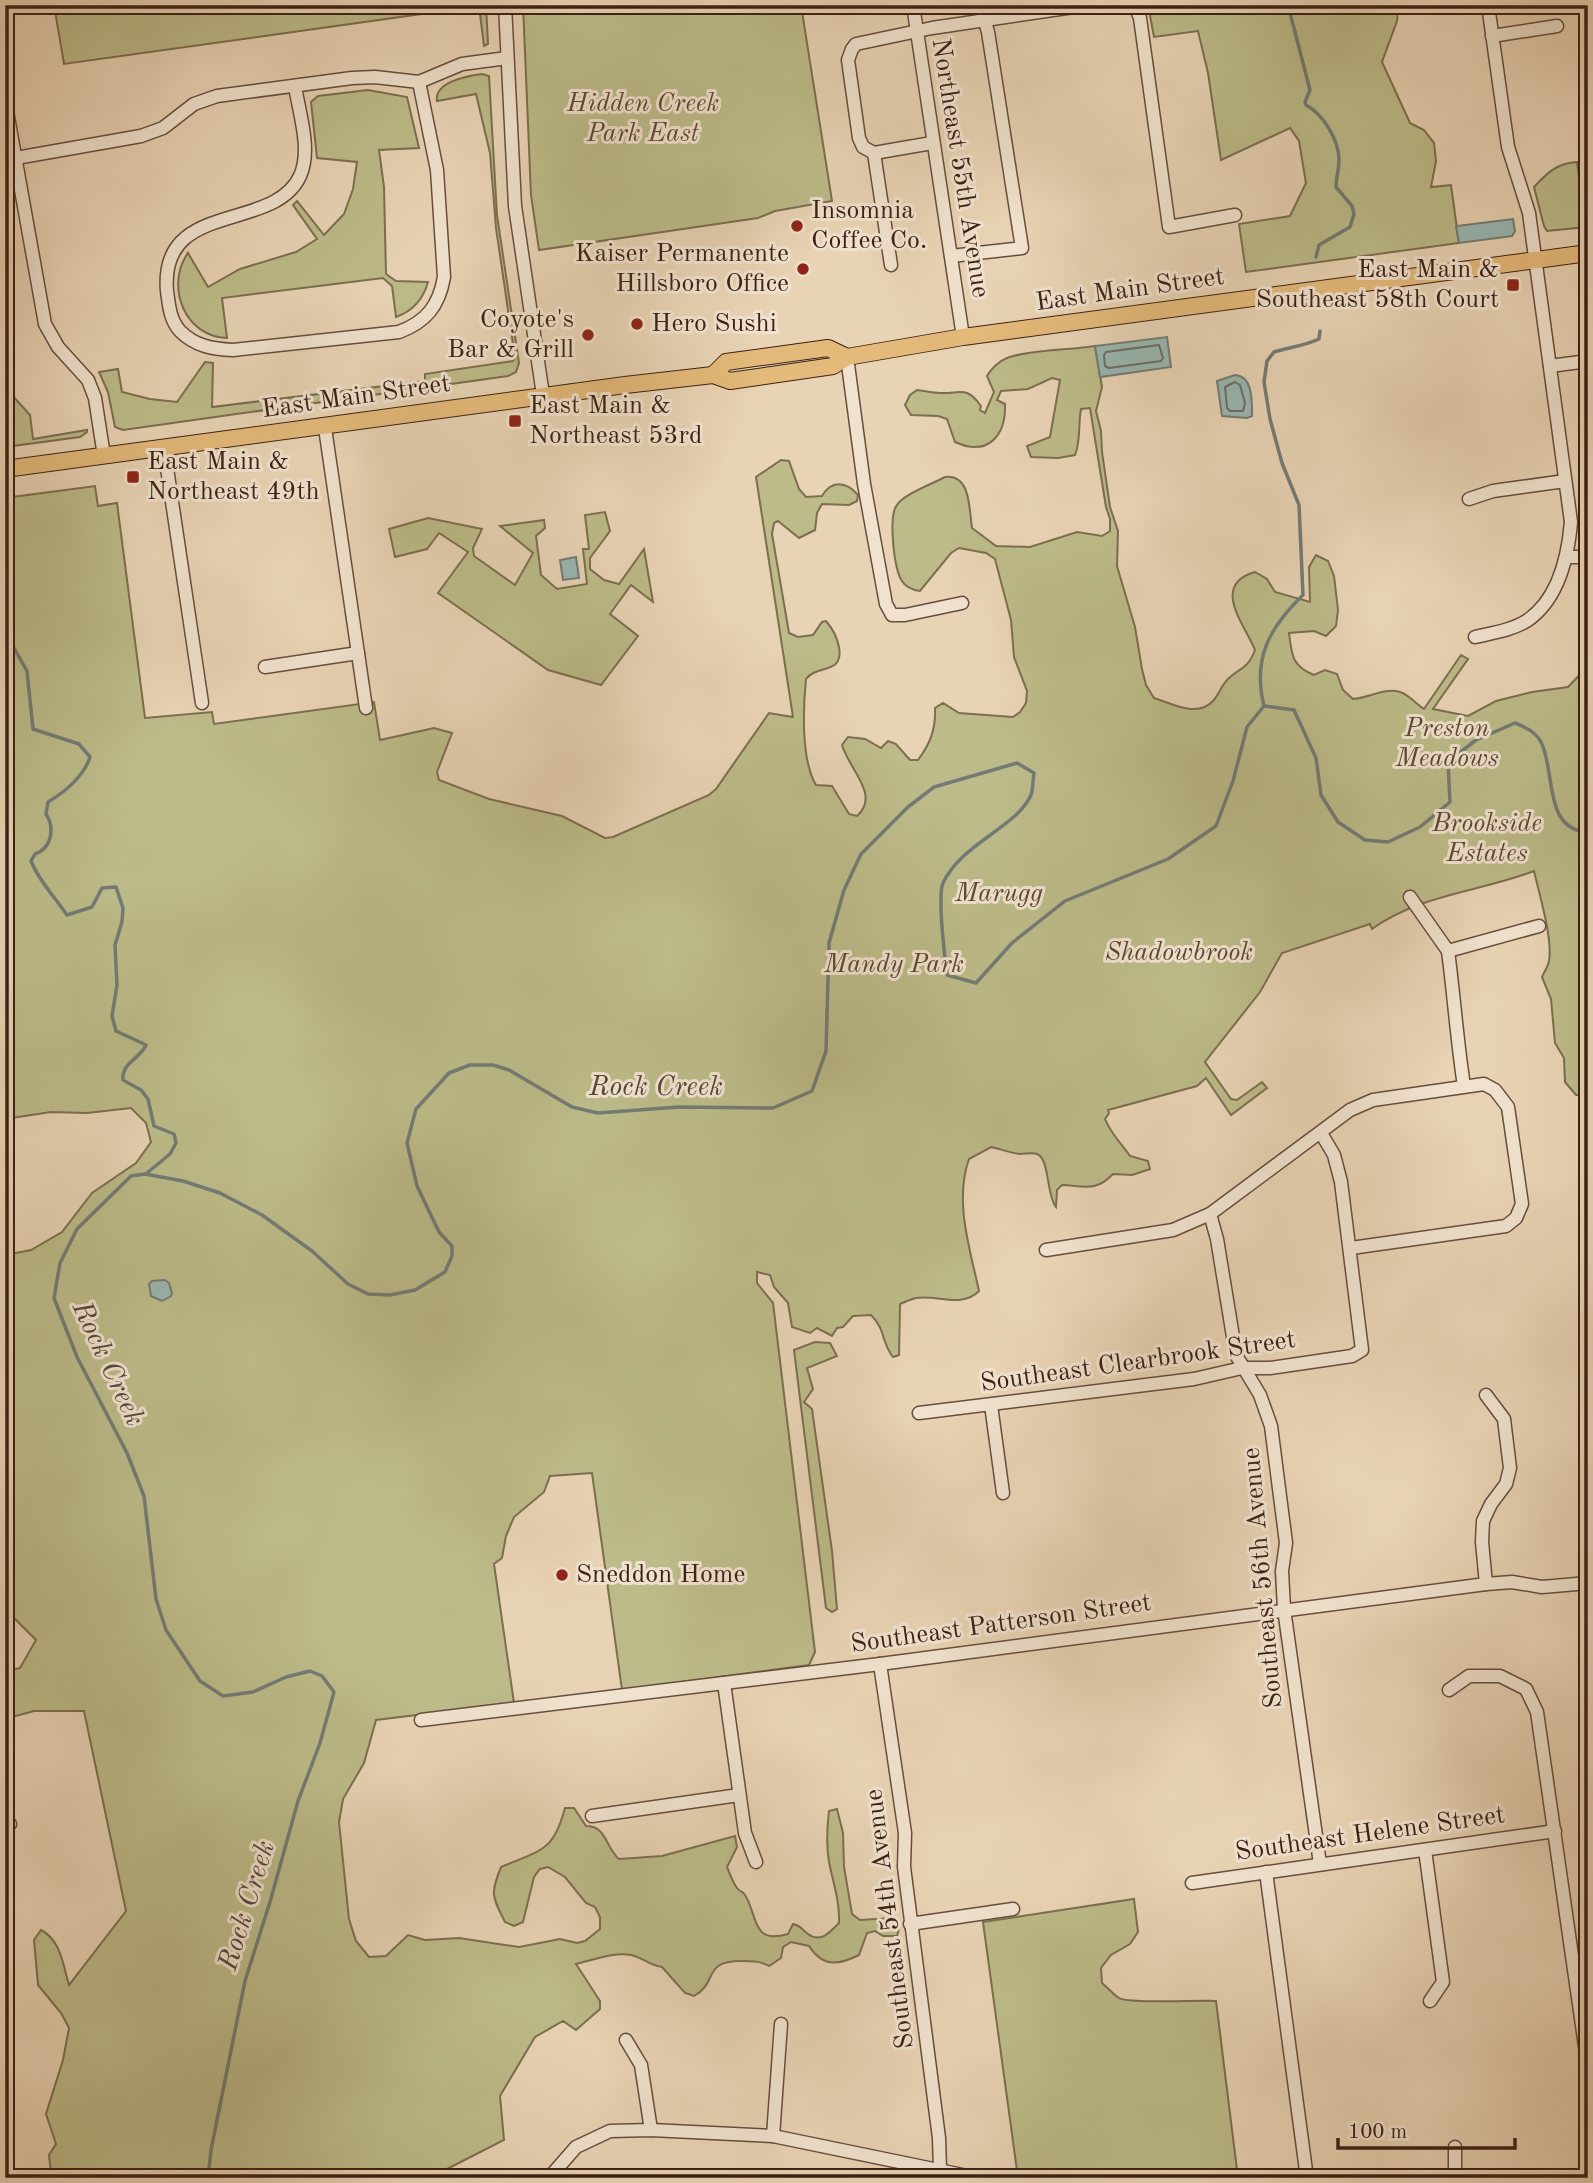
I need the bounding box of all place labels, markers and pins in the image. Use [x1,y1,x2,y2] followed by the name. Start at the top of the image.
[811,198,927,254] place label: Insomnia Coffee Co.
[789,218,805,234] marker: Insomnia Coffee Co.
[575,241,789,297] place label: Kaiser Permanente Hillsboro Office
[1256,257,1499,313] place label: East Main & Southeast 58th Court
[795,261,811,277] marker: Kaiser Permanente Hillsboro Office
[1505,277,1521,293] marker: East Main & Southeast 58th Court
[447,307,574,363] place label: Coyote's Bar & Grill
[651,311,777,337] place label: Hero Sushi
[629,316,645,332] marker: Hero Sushi
[580,327,596,343] marker: Coyote's Bar & Grill
[529,393,703,449] place label: East Main & Northeast 53rd
[507,413,523,429] marker: East Main & Northeast 53rd
[147,449,320,505] place label: East Main & Northeast 49th
[125,469,141,485] marker: East Main & Northeast 49th
[576,1562,745,1588] place label: Sneddon Home
[554,1567,570,1583] marker: Sneddon Home

